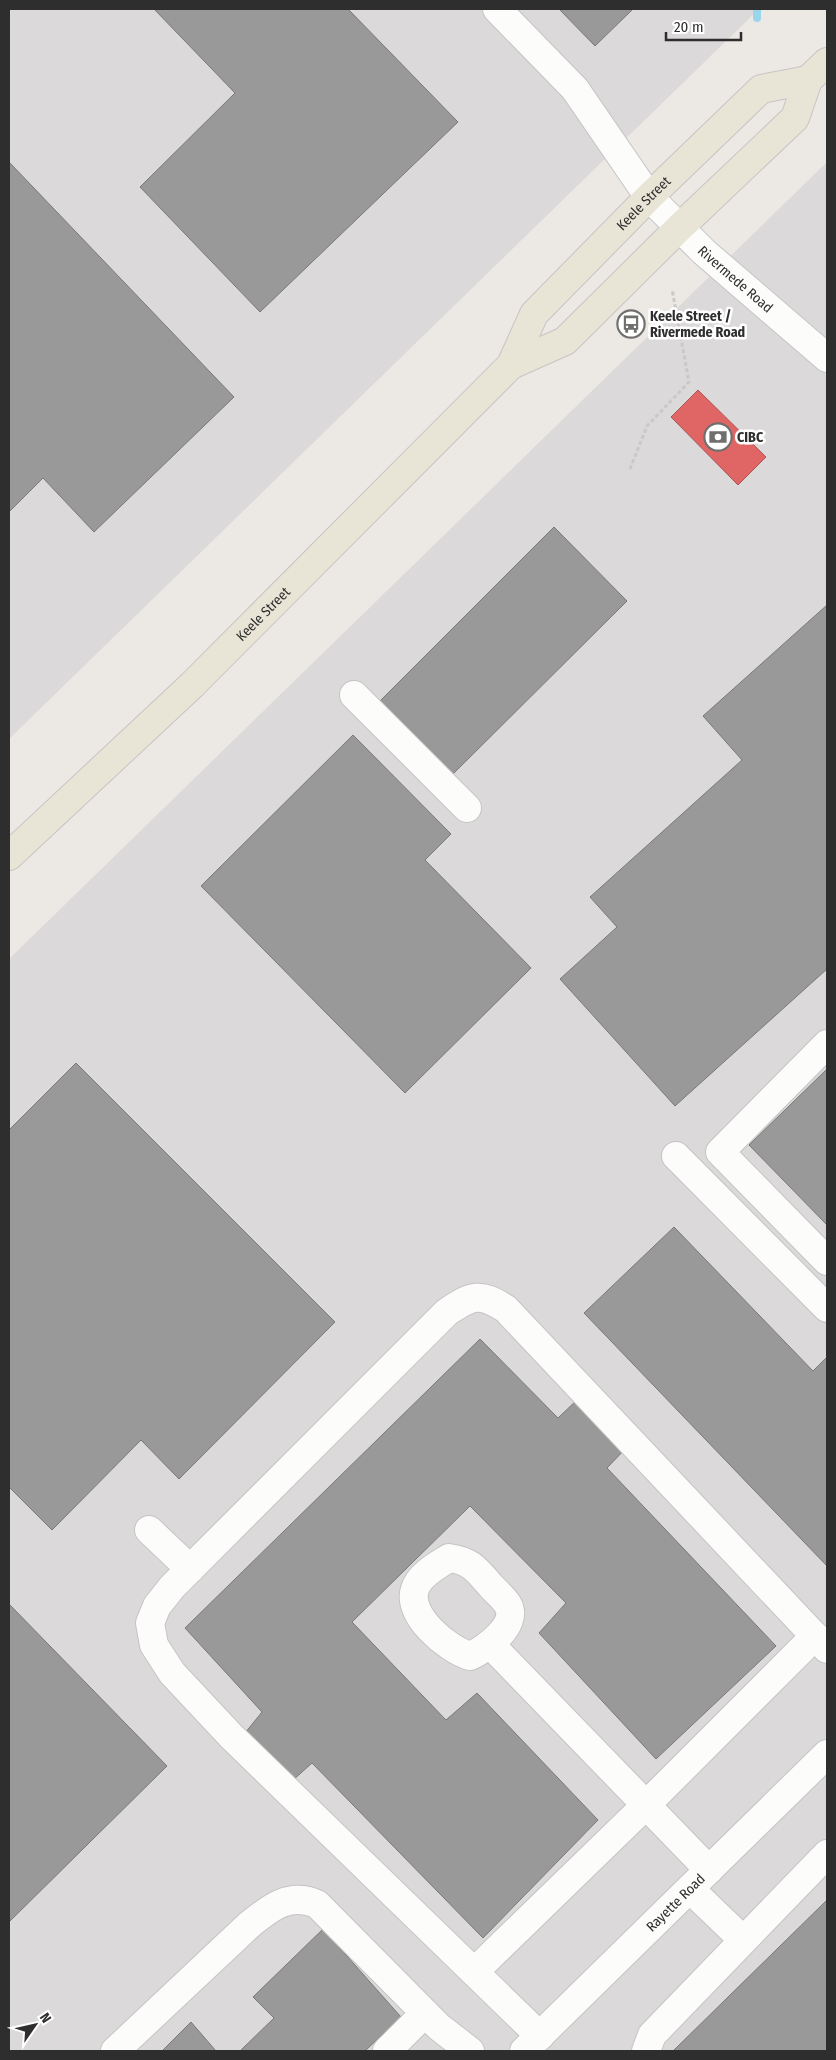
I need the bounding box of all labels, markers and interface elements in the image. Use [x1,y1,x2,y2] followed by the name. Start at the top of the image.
[666,10,741,42] scale bar
[674,18,704,36] text: 20 m
[613,172,674,234] street label: Keele Street
[694,242,777,316] street label: Rivermede Road
[650,308,745,341] place label: Keele Street / Rivermede Road
[616,309,646,339] bus stop icon: Keele Street / Rivermede Road
[703,422,733,452] bank icon: CIBC
[737,429,764,446] place label: CIBC
[232,583,294,644] street label: Keele Street
[642,1870,708,1935] street label: Rayette Road
[10,2000,60,2050] north arrow
[36,2010,55,2026] text: N

